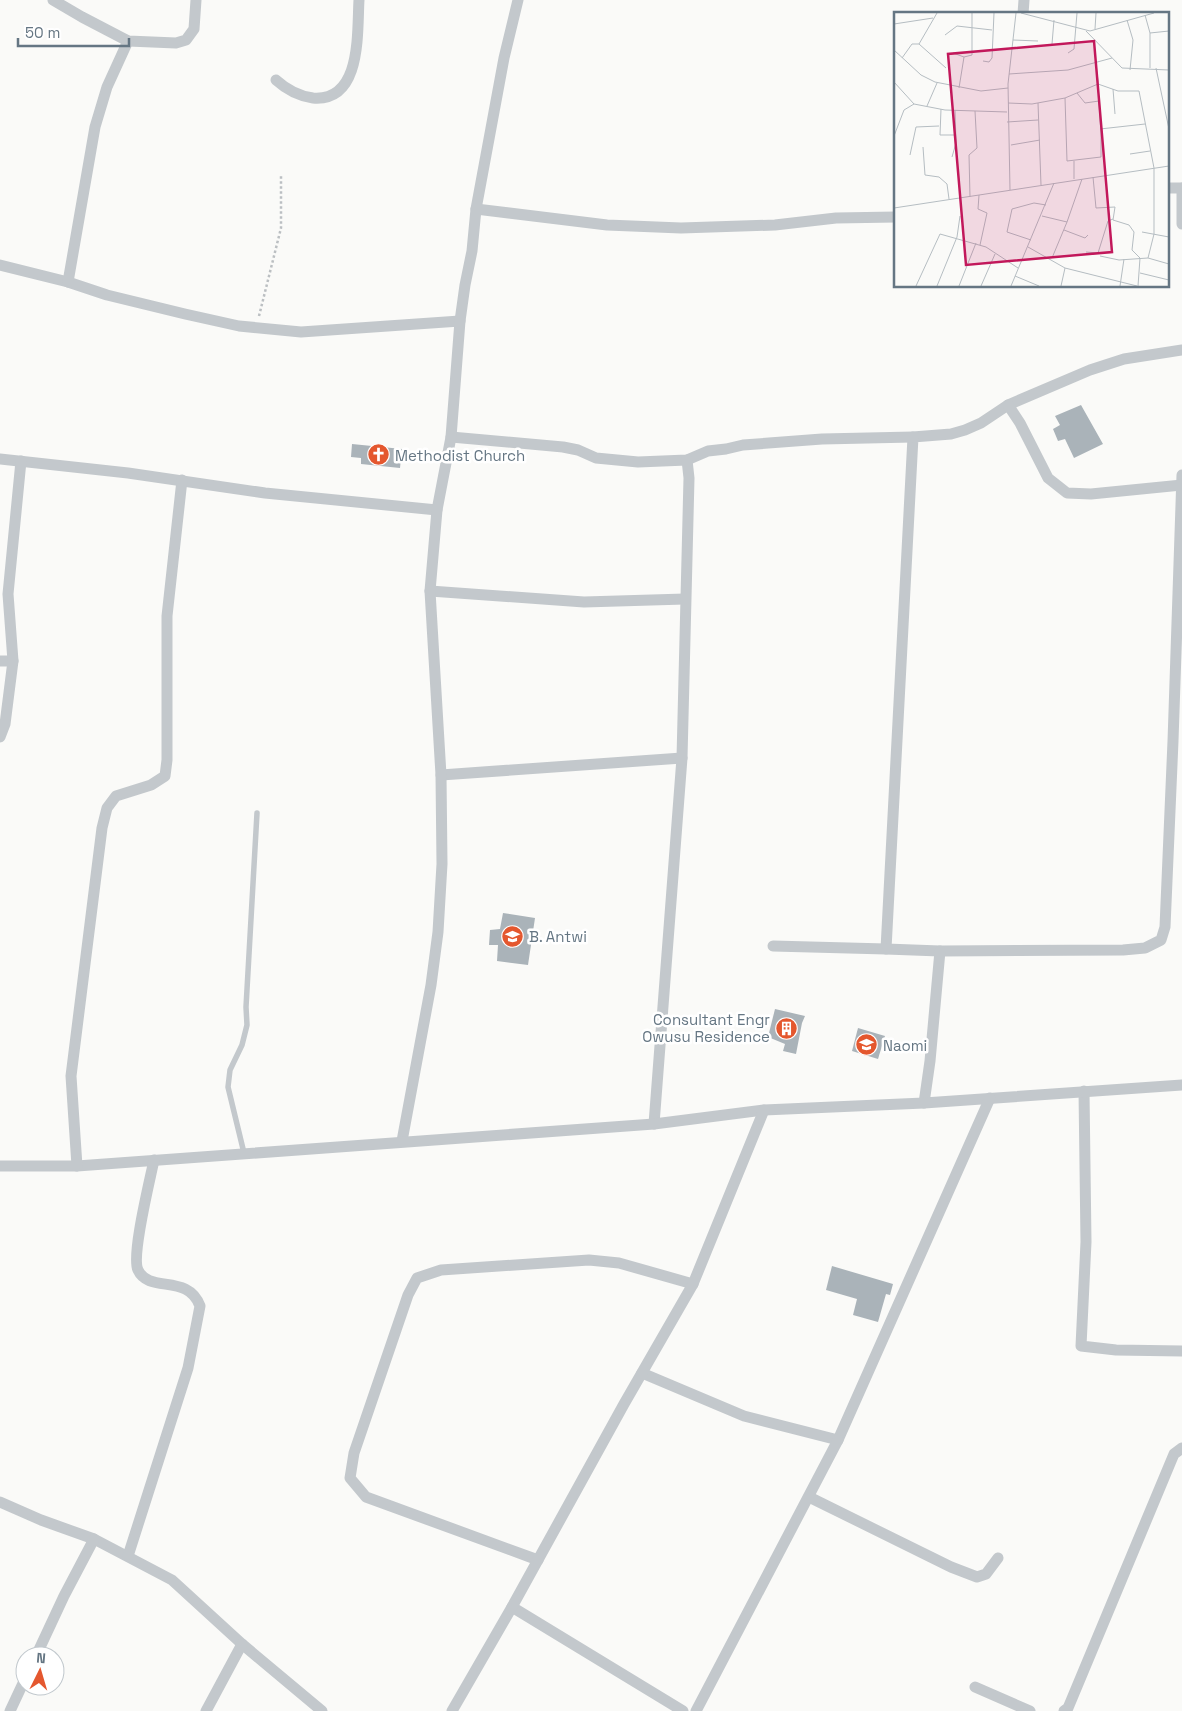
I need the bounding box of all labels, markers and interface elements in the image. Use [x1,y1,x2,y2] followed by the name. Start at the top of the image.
[894,12,1170,288] inset map
[18,15,129,47] scale bar
[25,23,60,42] text: 50 m
[367,443,391,467] church icon: Methodist Church
[395,446,525,465] place label: Methodist Church
[501,924,525,948] school or university icon: B. Antwi
[529,927,587,946] place label: B. Antwi
[642,1010,770,1046] place label: Consultant Engr Owusu Residence
[774,1016,798,1040] building icon: Consultant Engr Owusu Residence
[855,1033,879,1057] school or university icon: Naomi
[883,1036,927,1055] place label: Naomi
[15,1646,65,1696] north arrow
[36,1649,47,1667] text: N

